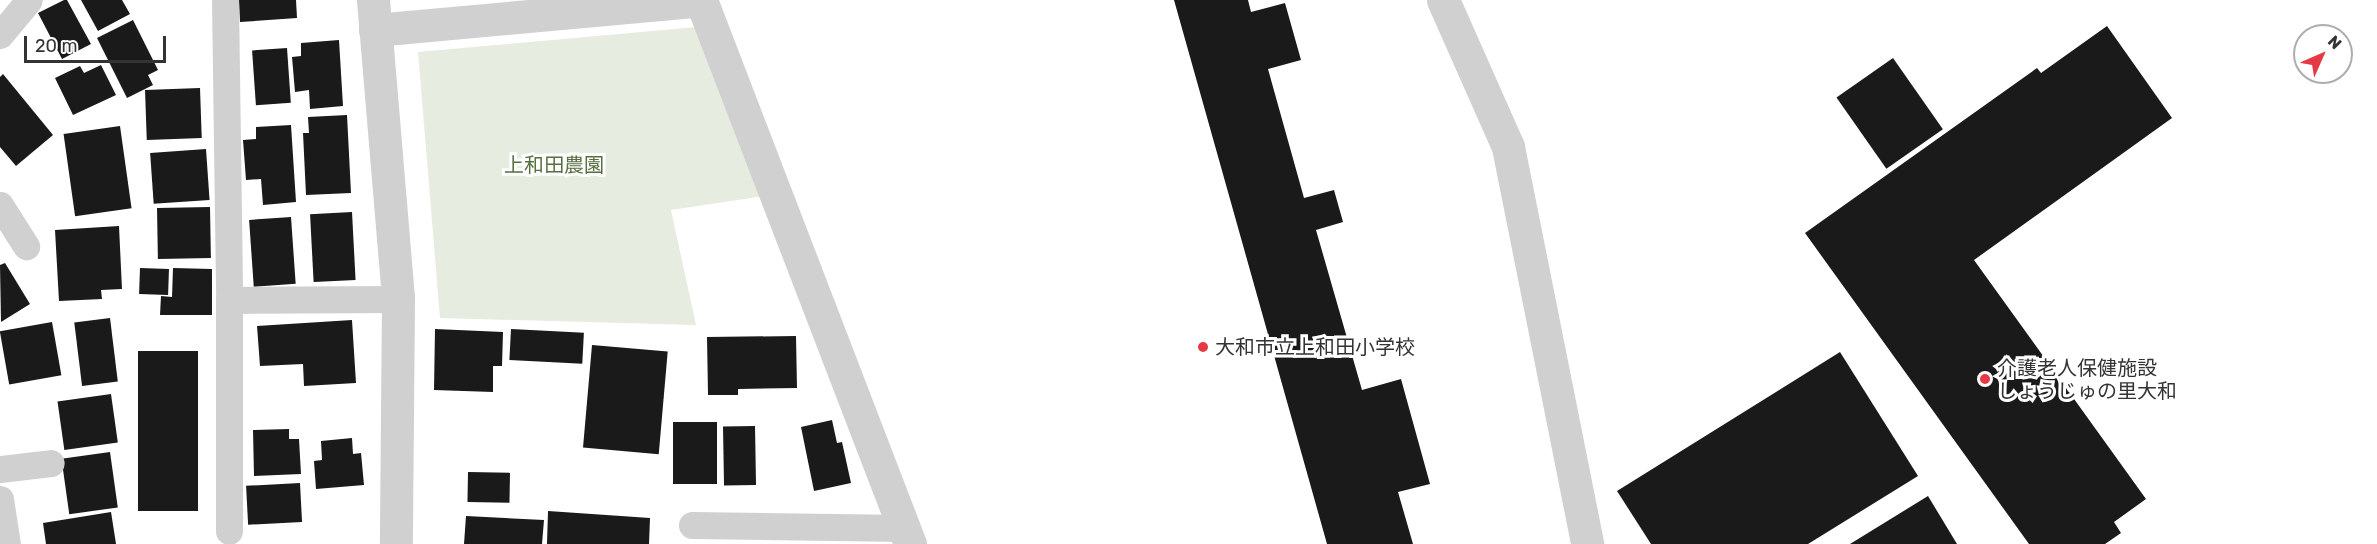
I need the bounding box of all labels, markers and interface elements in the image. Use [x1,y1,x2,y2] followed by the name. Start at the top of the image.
[27,24,170,62] scale bar
[2293,24,2353,84] north arrow
[2324,32,2345,53] text: N
[35,35,77,57] text: 20 m
[504,153,604,177] park label: 上和田農園
[1215,335,1415,359] place label: 大和市立上和田小学校
[1196,340,1210,354] marker: 大和市立上和田小学校
[1997,356,2177,403] place label: 介護老人保健施設 しょうじゅの里大和
[1978,372,1992,386] marker: 介護老人保健施設 しょうじゅの里大和

